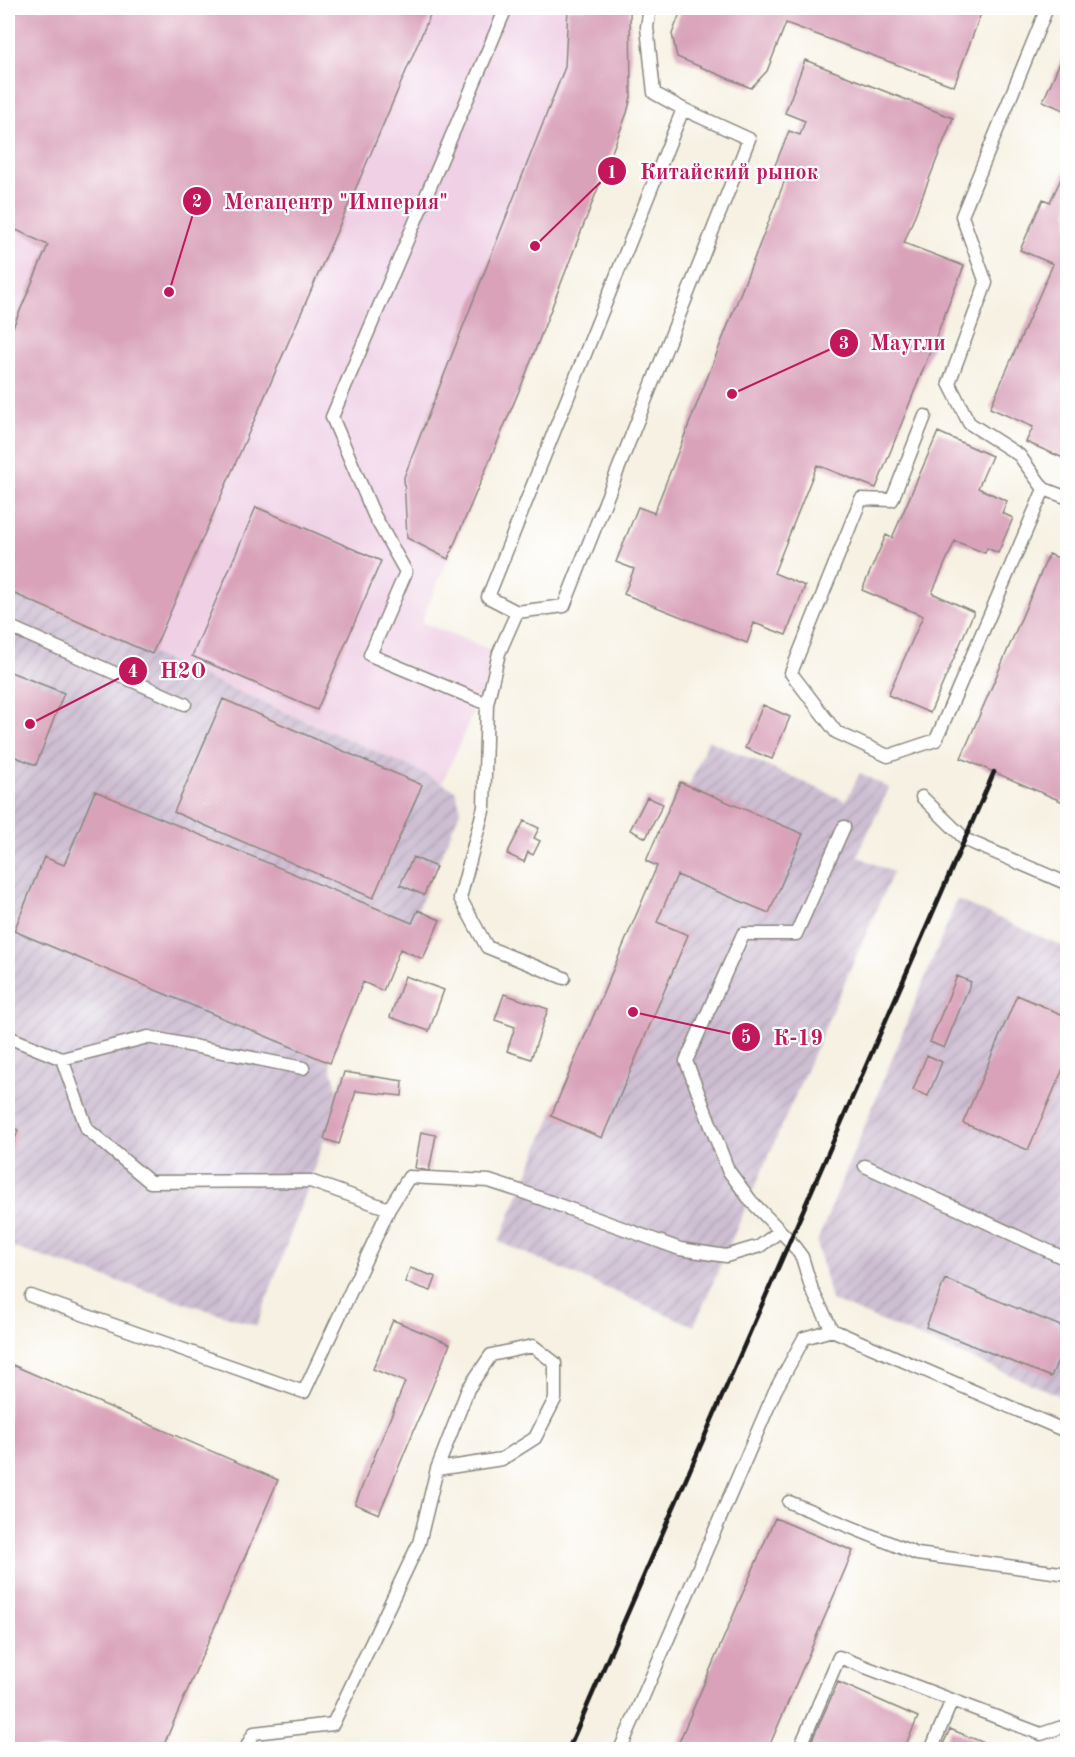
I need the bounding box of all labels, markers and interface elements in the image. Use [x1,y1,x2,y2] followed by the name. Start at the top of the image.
[597,151,830,191] callout: Китайский рынок
[640,162,819,184] text: Китайский рынок
[607,164,617,182] text: 1
[182,181,460,221] callout: Мегацентр "Империя"
[224,192,448,214] text: Мегацентр "Империя"
[192,193,202,211] text: 2
[829,323,958,363] callout: Маугли
[870,333,946,355] text: Маугли
[839,335,849,353] text: 3
[118,651,218,691] callout: H2O
[160,661,206,683] text: H2O
[128,663,138,681] text: 4
[731,1017,835,1057] callout: К-19
[773,1028,823,1050] text: К-19
[741,1029,751,1047] text: 5

